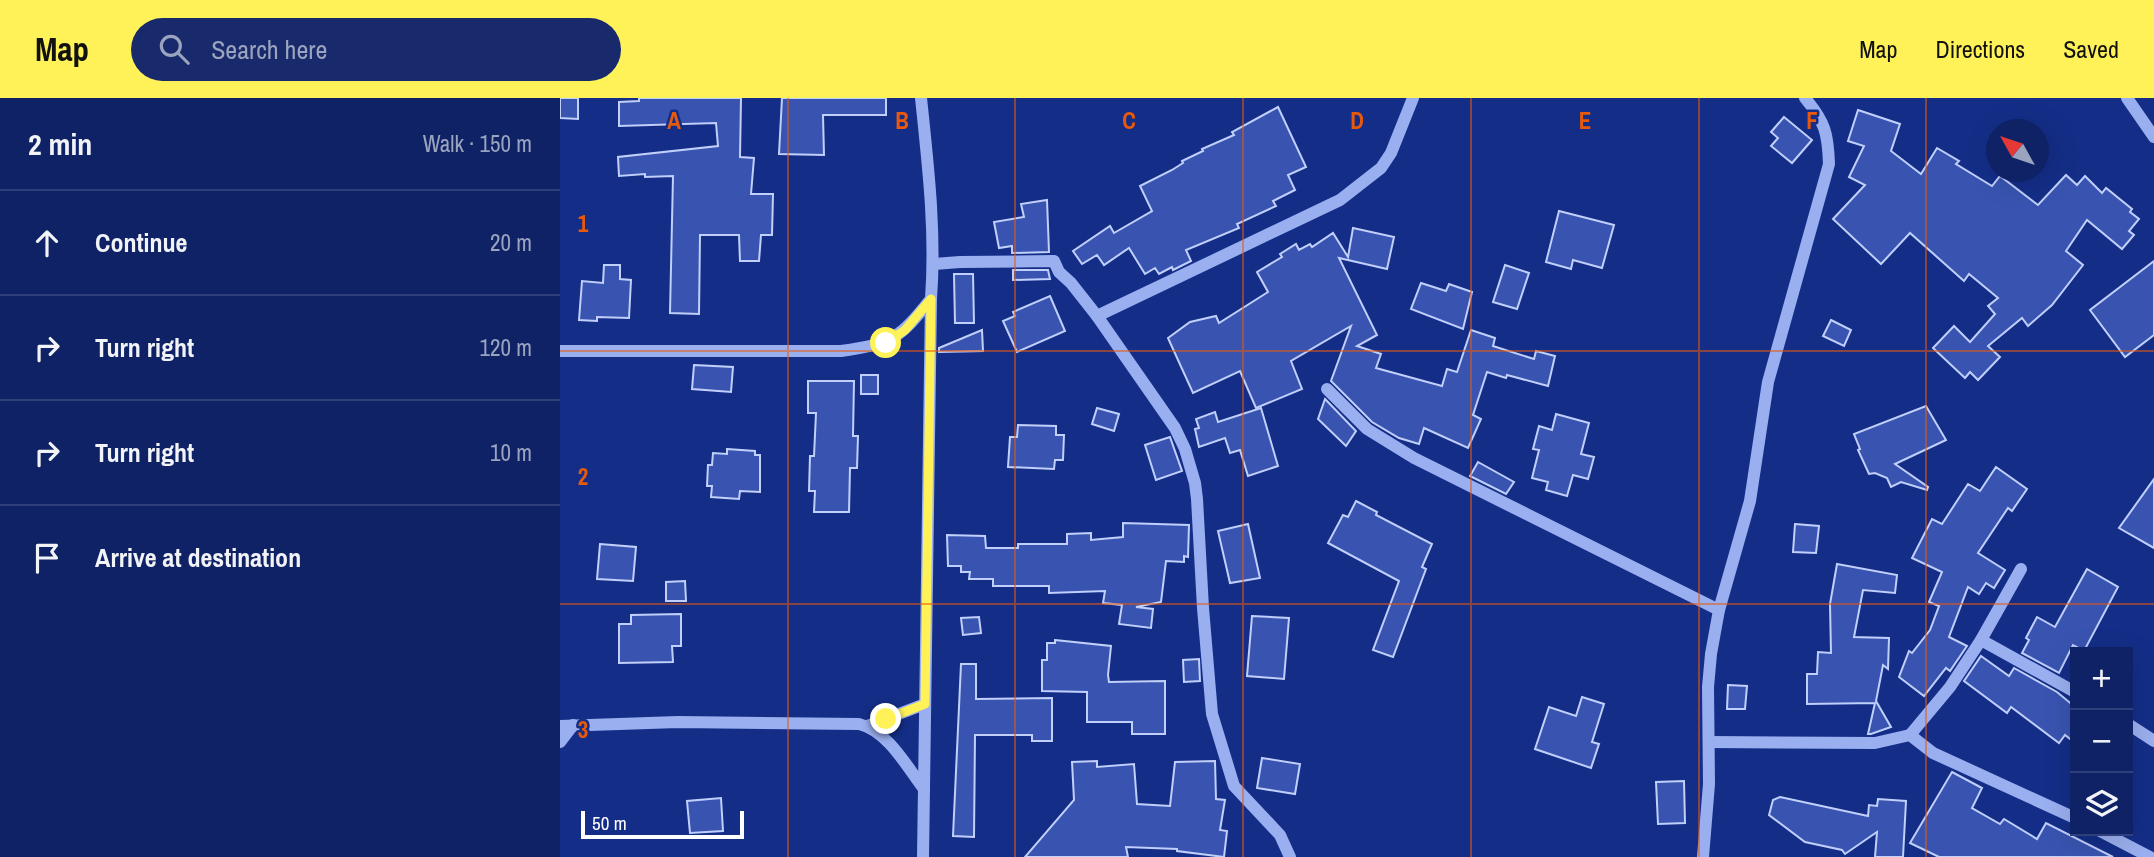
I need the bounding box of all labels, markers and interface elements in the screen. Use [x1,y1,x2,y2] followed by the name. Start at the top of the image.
[131,18,621,81] search box
[35,27,89,71] text: Map
[155,30,193,68] icon: search
[211,32,327,67] text: Search here
[1859,33,1897,65] text: Map
[1935,33,2025,65] text: Directions
[2063,33,2119,65] text: Saved
[667,105,681,136] text: A
[895,105,909,136] text: B
[1122,105,1136,136] text: C
[1350,105,1364,136] text: D
[1579,105,1591,136] text: E
[1806,105,1818,136] text: F
[1986,119,2049,182] north arrow
[28,124,92,164] text: 2 min
[423,128,532,159] text: Walk · 150 m
[578,208,589,239] text: 1
[28,224,66,262] icon: ahead
[95,225,187,260] text: Continue
[490,227,532,258] text: 20 m
[870,327,901,358] route start
[28,329,66,367] icon: right
[95,330,194,365] text: Turn right
[480,332,532,363] text: 120 m
[28,434,66,472] icon: right
[95,435,194,470] text: Turn right
[490,437,532,468] text: 10 m
[578,461,588,492] text: 2
[28,539,66,577] icon: arrive
[95,540,301,575] text: Arrive at destination
[2070,647,2133,836] map controls
[2070,647,2133,710] button: +
[870,703,901,734] route end
[2070,710,2133,773] button: −
[578,714,588,745] text: 3
[2070,773,2133,836] button: layers
[581,808,744,840] scale bar
[592,810,627,836] text: 50 m

